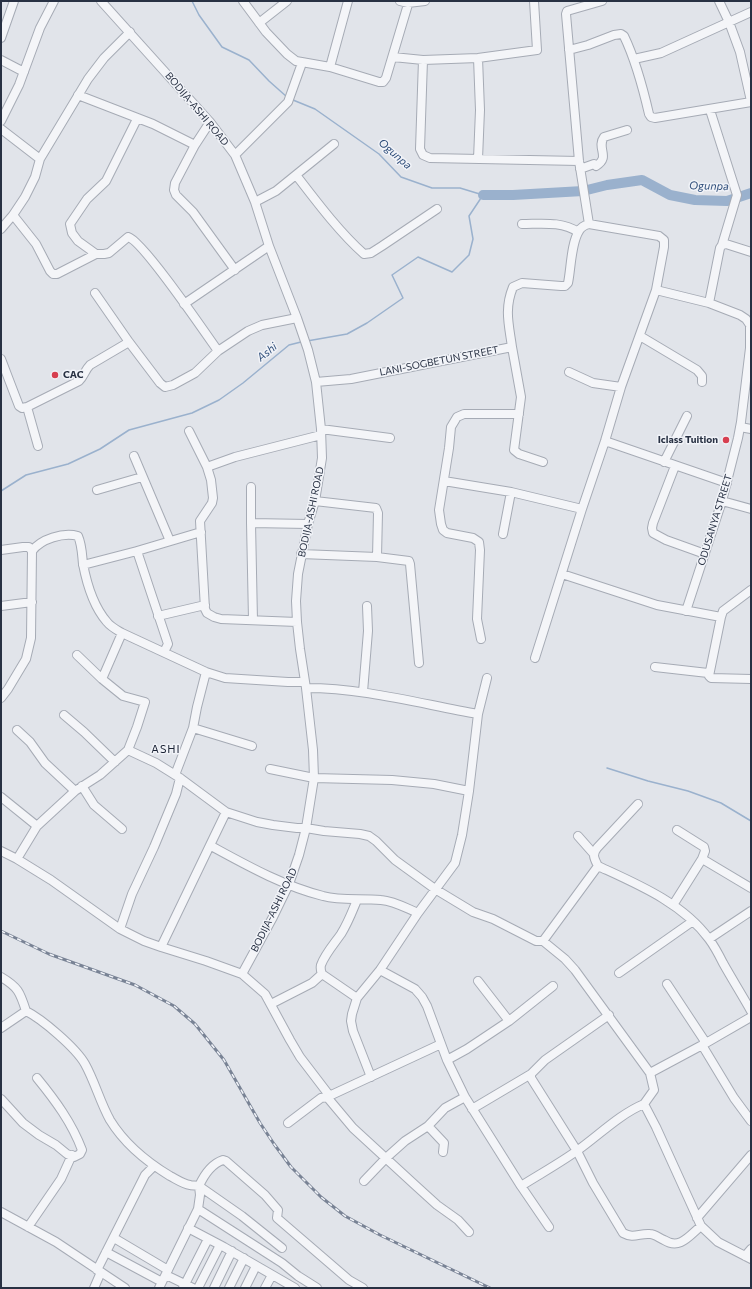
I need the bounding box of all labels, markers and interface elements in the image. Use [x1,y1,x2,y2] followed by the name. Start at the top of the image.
[163,70,231,148] street label: BODIJA-ASHI ROAD
[376,136,414,172] water label: Ogunpa
[689,179,729,193] water label: Ogunpa
[254,340,280,364] water label: Ashi
[378,344,500,378] street label: LANI-SOGBETUN STREET
[63,369,84,381] place label: CAC
[50,370,60,380] marker: CAC
[658,434,718,446] place label: Iclass Tuition
[721,435,731,445] marker: Iclass Tuition
[296,466,326,558] street label: BODIJA-ASHI ROAD
[695,473,735,567] street label: ODUSANYA STREET
[151,742,181,756] district label: ASHI
[248,866,300,954] street label: BODIJA-ASHI ROAD

